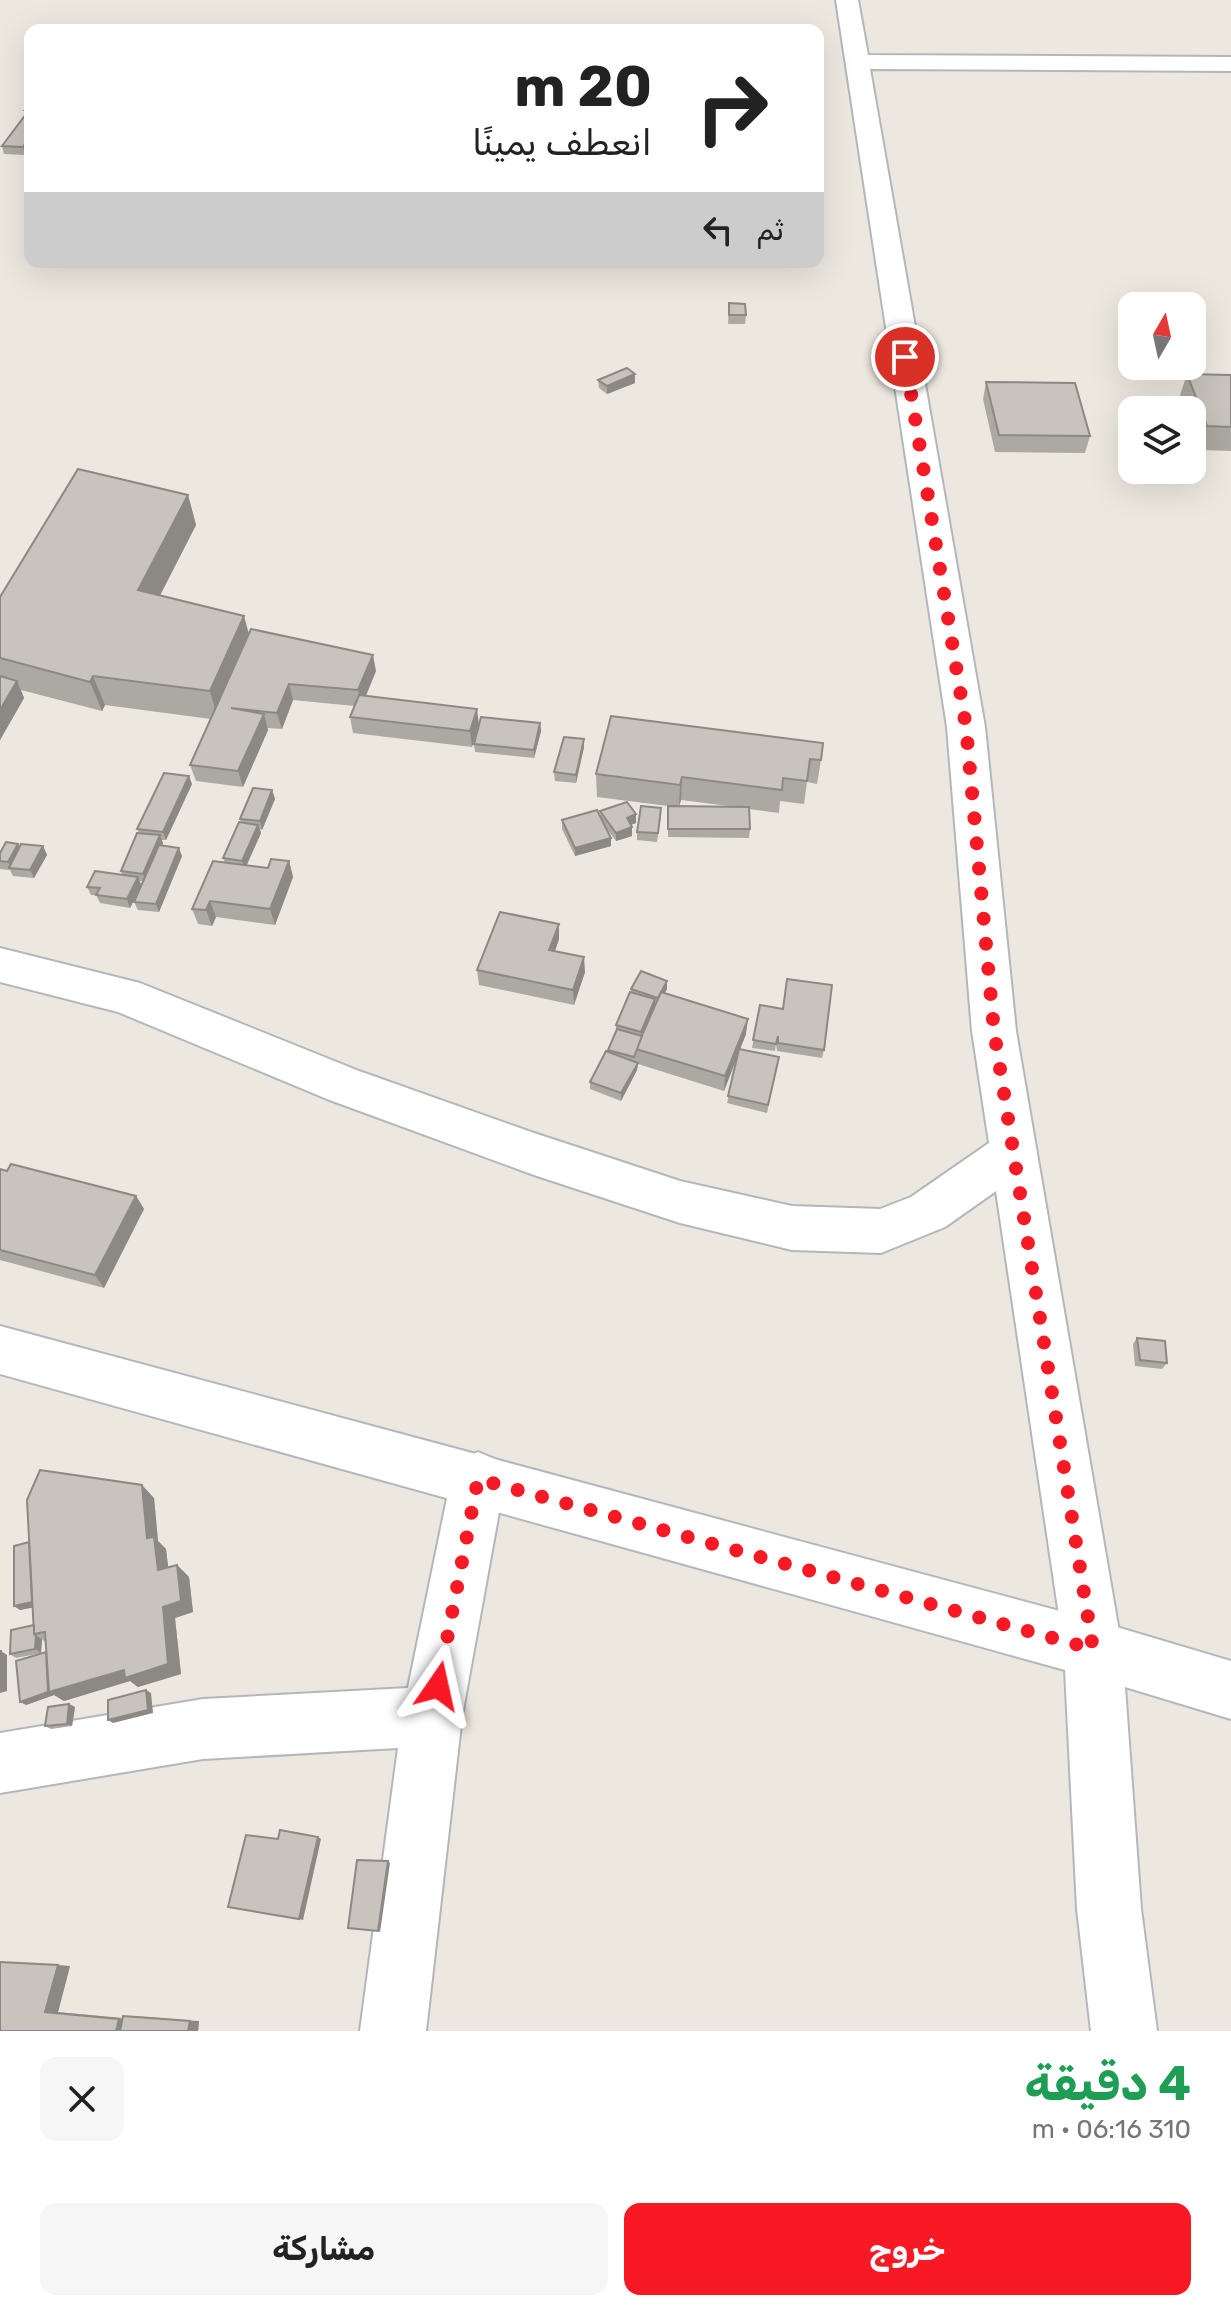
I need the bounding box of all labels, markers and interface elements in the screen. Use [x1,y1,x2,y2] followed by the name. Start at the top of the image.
[514,54,652,120] text: 20 m
[680,56,784,160] icon: right
[472,121,652,164] text: انعطف يمينًا
[696,208,740,252] icon: left
[756,212,784,248] text: ثم
[1118,292,1206,380] north arrow
[1118,292,1206,484] map controls
[871,323,939,391] pin
[883,335,927,379] icon: arrive
[1118,396,1206,484] button: layers
[396,1644,480,1728] position arrow
[1025,2055,1191,2112] text: 4 دقيقة
[40,2057,124,2141] button: close
[1032,2114,1191,2145] text: 310 m · 06:16
[40,2203,608,2295] button: مشاركة
[624,2203,1191,2295] button: خروج

